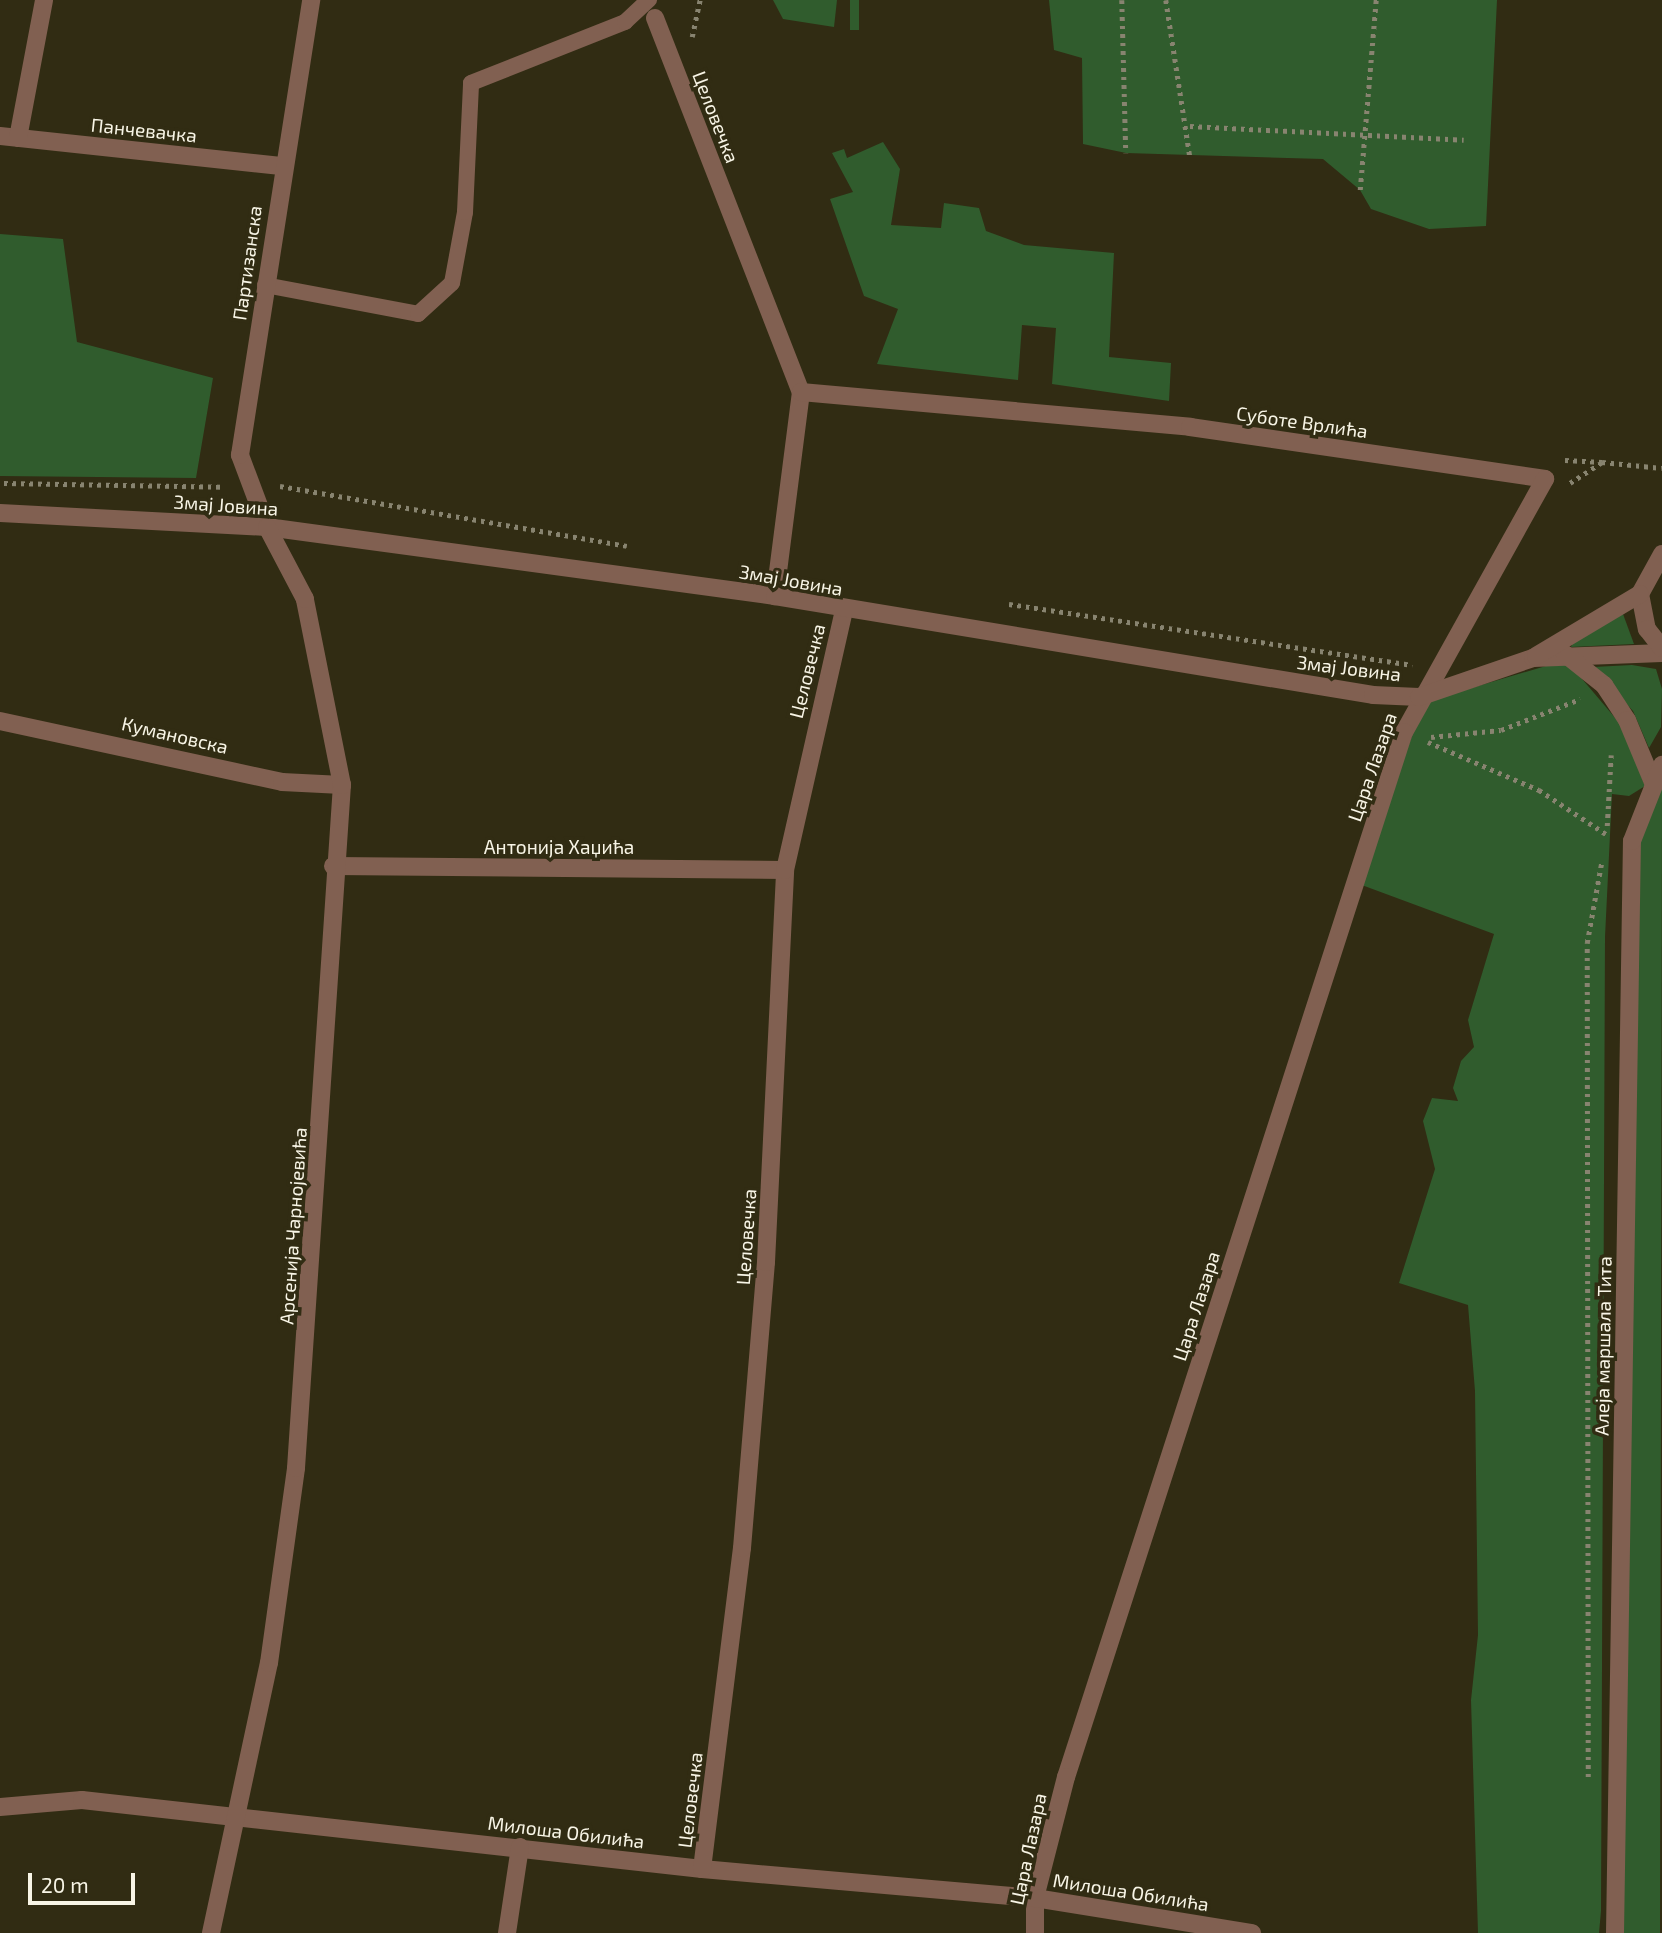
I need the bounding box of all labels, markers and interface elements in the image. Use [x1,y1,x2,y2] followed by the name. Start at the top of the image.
[688,68,744,166] street label: Целовечка
[90,113,198,147] street label: Панчевачка
[228,204,266,322] street label: Партизанска
[1235,402,1369,442] street label: Суботе Врлића
[173,490,279,520] street label: Змај Јовина
[737,560,845,600] street label: Змај Јовина
[784,621,830,721] street label: Целовечка
[1296,650,1402,686] street label: Змај Јовина
[1343,710,1401,824] street label: Цара Лазара
[120,712,230,758] street label: Кумановска
[484,836,634,858] street label: Антонија Хаџића
[275,1127,311,1325] street label: Арсенија Чарнојевића
[731,1188,761,1286] street label: Целовечка
[1168,1248,1224,1364] street label: Цара Лазара
[1590,1256,1616,1436] street label: Алеја маршала Тита
[673,1751,707,1849] street label: Целовечка
[1005,1791,1051,1907] street label: Цара Лазара
[486,1811,646,1853] street label: Милоша Обилића
[32,1860,138,1904] scale bar
[1051,1868,1211,1916] street label: Милоша Обилића
[41,1872,89,1897] text: 20 m

